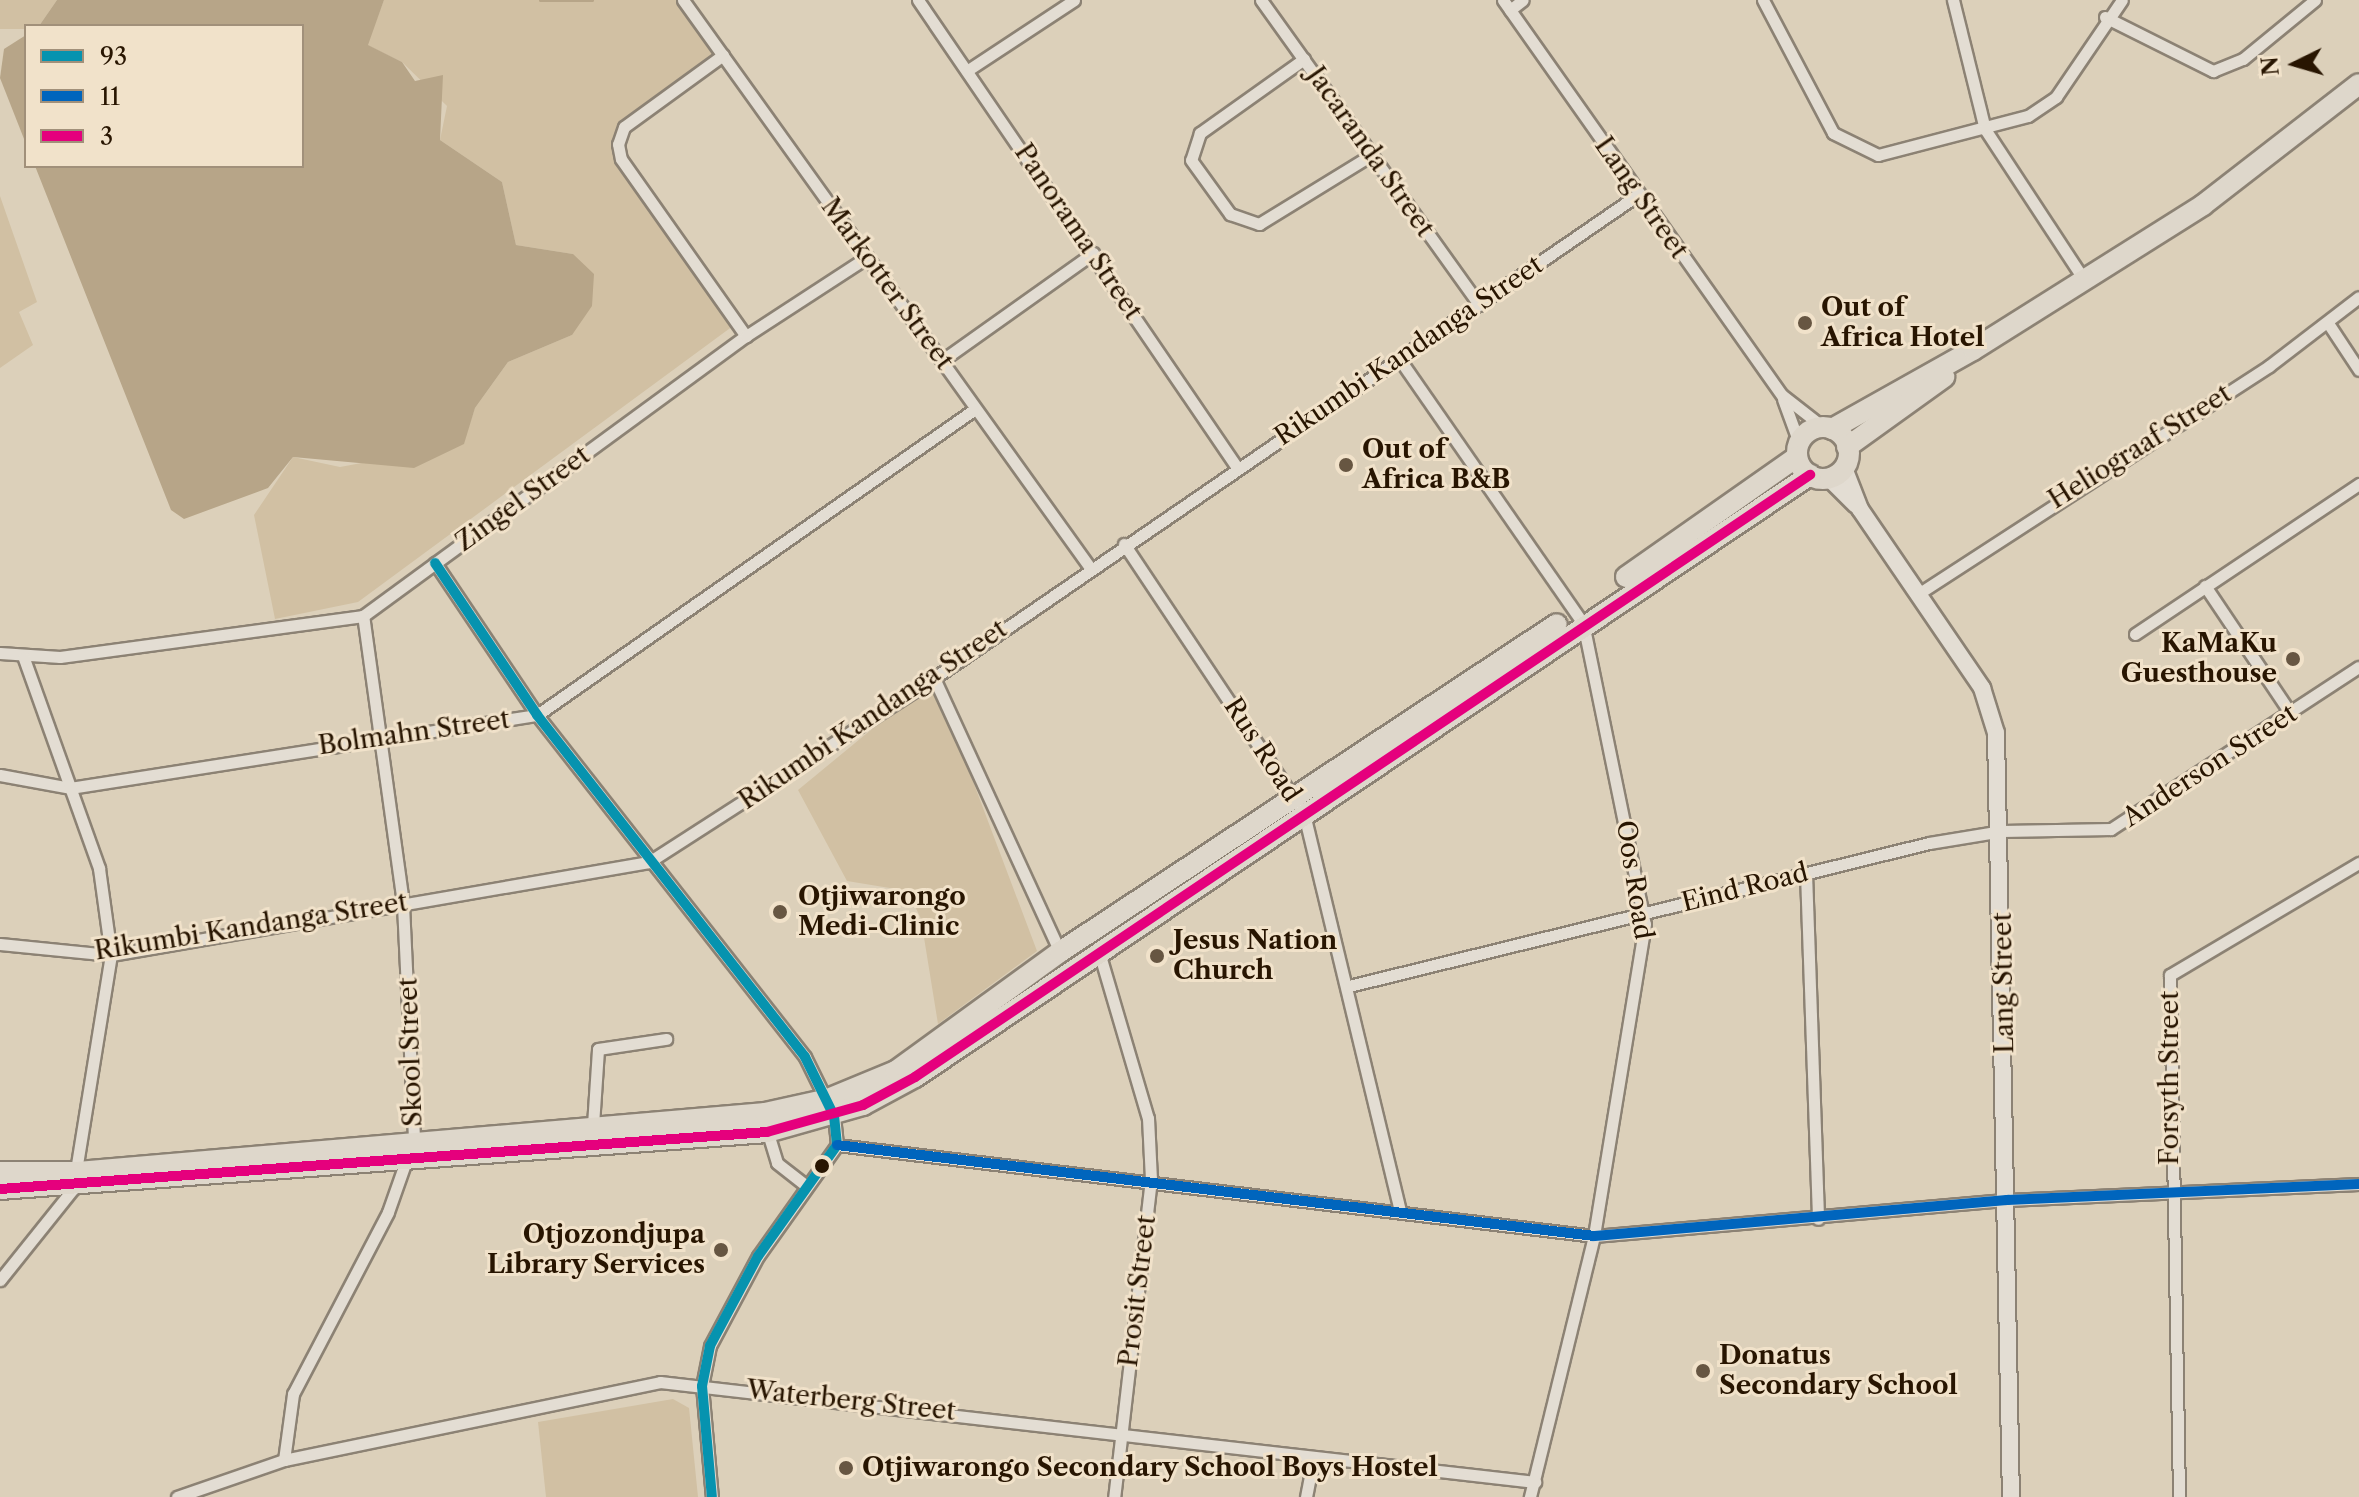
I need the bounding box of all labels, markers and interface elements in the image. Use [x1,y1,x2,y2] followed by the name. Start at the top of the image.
[24,24,304,168] legend
[2255,24,2335,104] north arrow
[100,42,127,71] text: 93
[2256,55,2285,77] text: N
[1300,61,1440,243] street label: Jacaranda Street
[100,82,120,111] text: 11
[100,122,113,151] text: 3
[1588,131,1694,265] street label: Lang Street
[1008,138,1148,326] street label: Panorama Street
[814,192,960,376] street label: Markotter Street
[1269,250,1549,452] street label: Rikumbi Kandanga Street
[1821,292,1985,354] place label: Out of Africa Hotel
[1796,314,1814,332] marker: Out of Africa Hotel
[2043,378,2237,516] street label: Heliograaf Street
[1362,434,1511,496] place label: Out of Africa B&B
[450,440,596,558] street label: Zingel Street
[1337,456,1355,474] marker: Out of Africa B&B
[733,614,1013,816] street label: Rikumbi Kandanga Street
[2121,628,2277,690] place label: KaMaKu Guesthouse
[2284,650,2302,668] marker: KaMaKu Guesthouse
[1217,692,1307,808] street label: Rus Road
[2117,698,2303,834] street label: Anderson Street
[316,704,512,762] street label: Bolmahn Street
[1609,818,1659,942] street label: Oos Road
[1679,857,1811,919] street label: Eind Road
[798,881,966,942] place label: Otjiwarongo Medi-Clinic
[92,887,410,967] street label: Rikumbi Kandanga Street
[769,901,791,923] marker: Otjiwarongo Medi-Clinic
[1987,912,2021,1054] street label: Lang Street
[1173,925,1337,986] place label: Jesus Nation Church
[1148,947,1166,965] marker: Jesus Nation Church
[393,977,429,1127] street label: Skool Street
[2154,991,2186,1165] street label: Forsyth Street
[814,1158,830,1174] unlabelled marker
[1113,1213,1163,1369] street label: Prosit Street
[486,1219,705,1280] place label: Otjozondjupa Library Services
[712,1241,730,1259] marker: Otjozondjupa Library Services
[1719,1340,1958,1402] place label: Donatus Secondary School
[1694,1362,1712,1380] marker: Donatus Secondary School
[745,1375,957,1427] street label: Waterberg Street
[862,1452,1439,1484] place label: Otjiwarongo Secondary School Boys Hostel
[837,1459,855,1477] marker: Otjiwarongo Secondary School Boys Hostel

